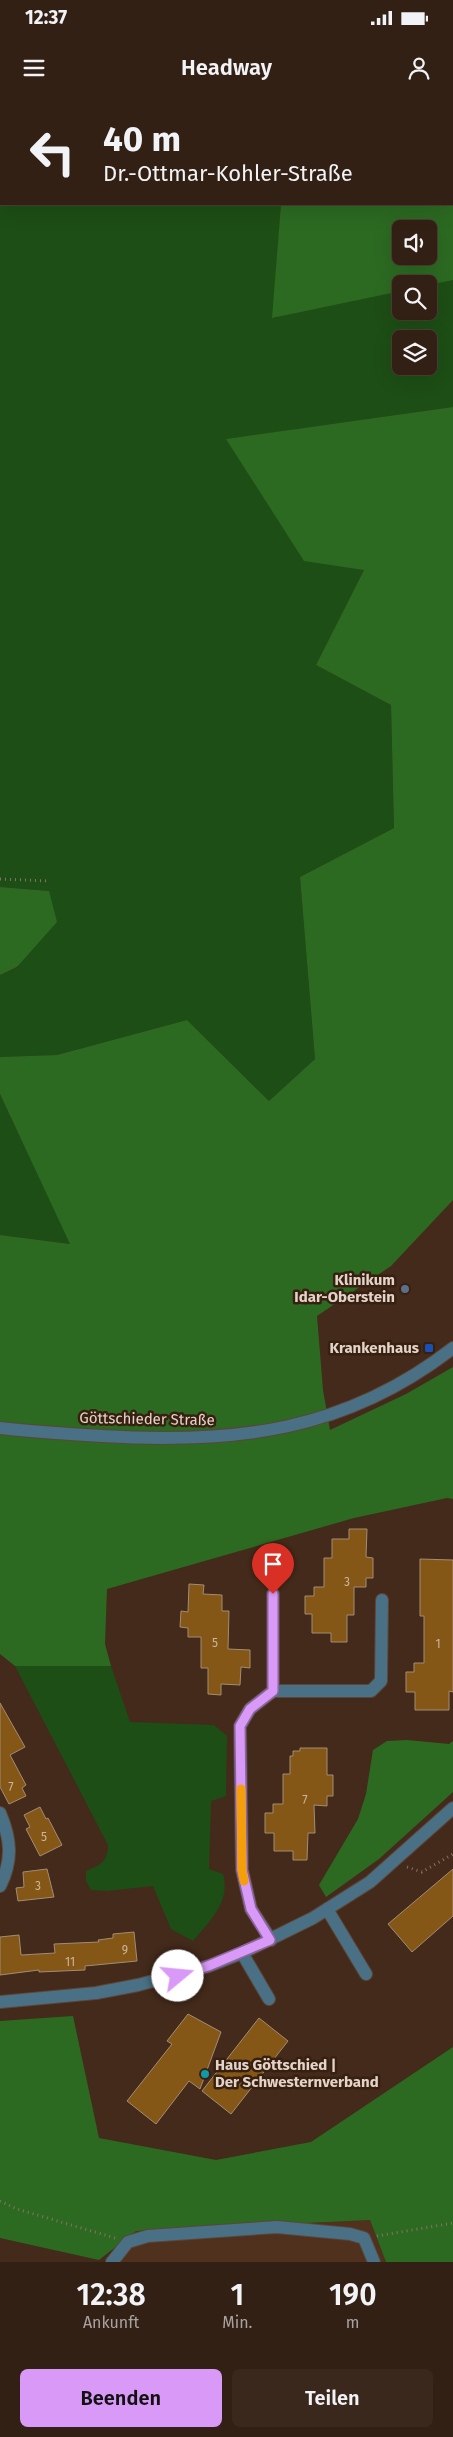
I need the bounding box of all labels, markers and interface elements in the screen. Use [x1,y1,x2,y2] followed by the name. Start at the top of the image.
[25,6,67,29] text: 12:37
[20,54,48,82] icon: menu
[181,54,272,81] text: Headway
[405,54,433,82] icon: person
[103,118,181,160] text: 40 m
[20,120,85,185] icon: left
[103,160,353,187] text: Dr.-Ottmar-Kohler-Straße
[392,220,437,375] map controls
[392,220,437,265] button: sound
[392,275,437,320] button: search
[392,330,437,375] button: layers
[294,1271,395,1306] place label: Klinikum Idar-Oberstein
[399,1283,411,1295] marker: Klinikum Idar-Oberstein
[329,1339,419,1357] place label: Krankenhaus
[423,1342,435,1354] marker: Krankenhaus
[79,1409,215,1429] street label: Göttschieder Straße
[252,1543,294,1594] pin
[259,1550,287,1578] icon: arrive
[344,1575,350,1589] house number: 3
[212,1636,218,1650] house number: 5
[435,1637,441,1651] house number: 1
[8,1780,14,1794] house number: 7
[302,1793,308,1807] house number: 7
[41,1830,47,1844] house number: 5
[35,1879,41,1893] house number: 3
[122,1943,128,1957] house number: 9
[151,1949,203,2001] position arrow
[65,1955,75,1969] house number: 11
[215,2056,379,2091] place label: Haus Göttschied | Der Schwesternverband
[199,2068,211,2080] marker: Haus Göttschied | Der Schwesternverband
[76,2277,146,2313] text: 12:38
[231,2277,244,2313] text: 1
[329,2277,377,2313] text: 190
[83,2313,139,2332] text: Ankunft
[222,2313,252,2332] text: Min.
[346,2313,360,2332] text: m
[20,2369,222,2427] button: Beenden
[232,2369,433,2427] button: Teilen

